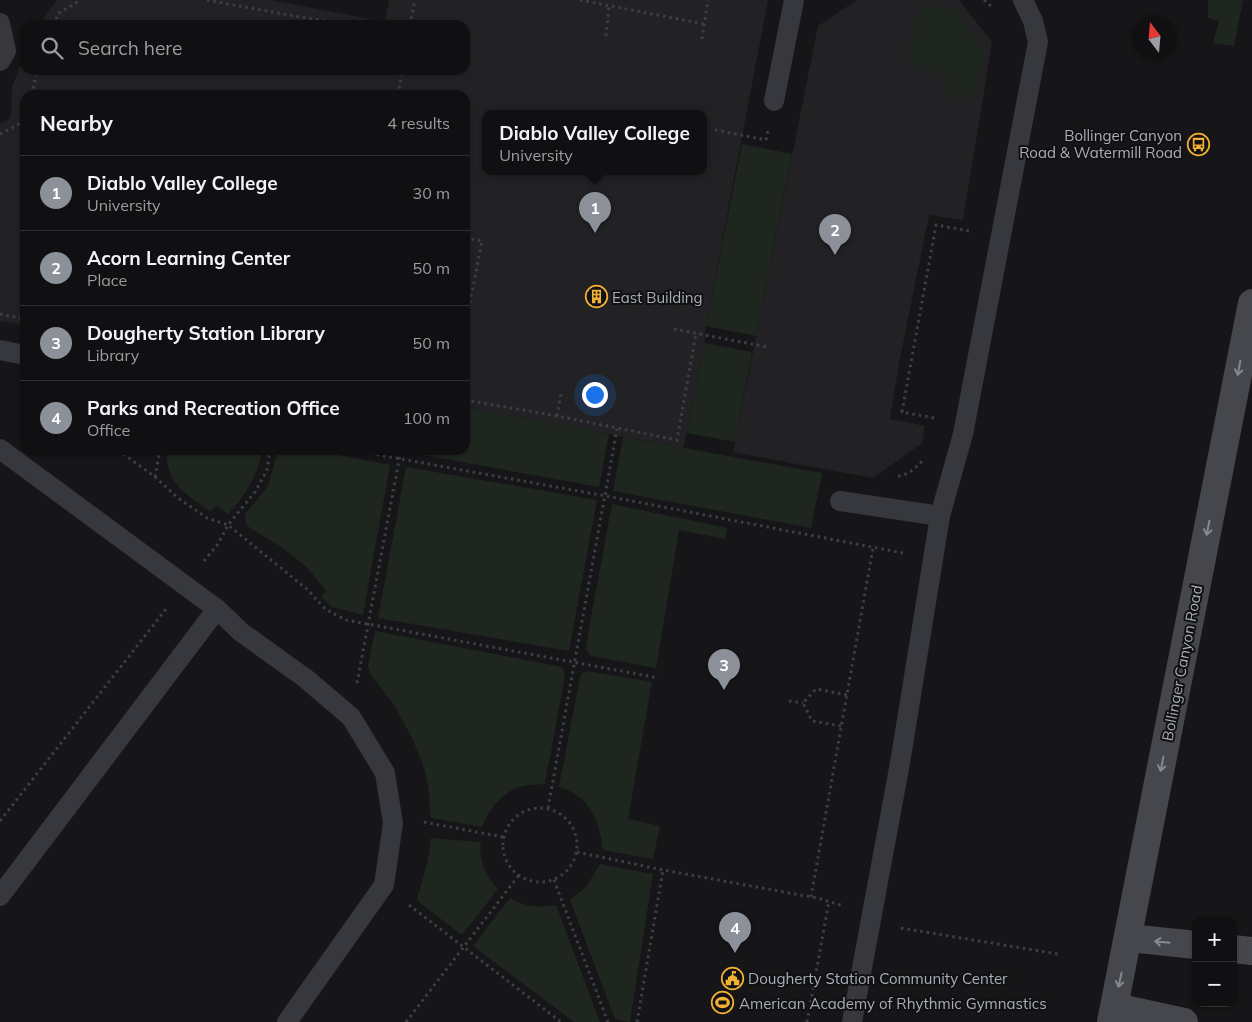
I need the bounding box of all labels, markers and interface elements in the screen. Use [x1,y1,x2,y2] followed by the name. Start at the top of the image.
[1132,15,1177,60] north arrow
[20,20,470,75] search box
[38,34,66,62] icon: search
[78,36,182,60] text: Search here
[40,110,113,136] text: Nearby
[482,110,707,175] popup
[387,113,450,133] text: 4 results
[499,121,690,145] text: Diablo Valley College
[1019,126,1182,162] place label: Bollinger Canyon Road & Watermill Road
[1186,132,1210,156] bus stop icon: Bollinger Canyon Road & Watermill Road
[499,145,573,165] text: University
[87,171,278,195] text: Diablo Valley College
[51,183,61,203] text: 1
[413,183,450,203] text: 30 m
[579,192,611,233] pin: 1
[87,195,161,215] text: University
[819,214,851,255] pin: 2
[87,246,290,270] text: Acorn Learning Center
[51,258,61,278] text: 2
[413,258,450,278] text: 50 m
[87,270,127,290] text: Place
[584,285,608,309] building icon: East Building
[612,288,703,307] place label: East Building
[87,321,325,345] text: Dougherty Station Library
[51,333,61,353] text: 3
[413,333,450,353] text: 50 m
[87,345,139,365] text: Library
[1234,360,1244,376] one-way arrow
[582,382,608,408] your location
[87,396,340,420] text: Parks and Recreation Office
[51,408,61,428] text: 4
[403,408,450,428] text: 100 m
[87,420,130,440] text: Office
[1203,520,1213,536] one-way arrow
[1158,583,1206,743] street label: Bollinger Canyon Road
[708,649,740,690] pin: 3
[1157,755,1167,771] one-way arrow
[719,912,751,953] pin: 4
[1192,917,1237,1007] map controls
[1192,917,1237,962] button: +
[1154,937,1170,947] one-way arrow
[1192,962,1237,1007] button: −
[720,966,744,990] public building icon: Dougherty Station Community Center
[748,969,1008,988] place label: Dougherty Station Community Center
[1115,972,1124,988] one-way arrow
[711,991,735,1015] sports icon: American Academy of Rhythmic Gymnastics
[739,994,1047,1013] place label: American Academy of Rhythmic Gymnastics

